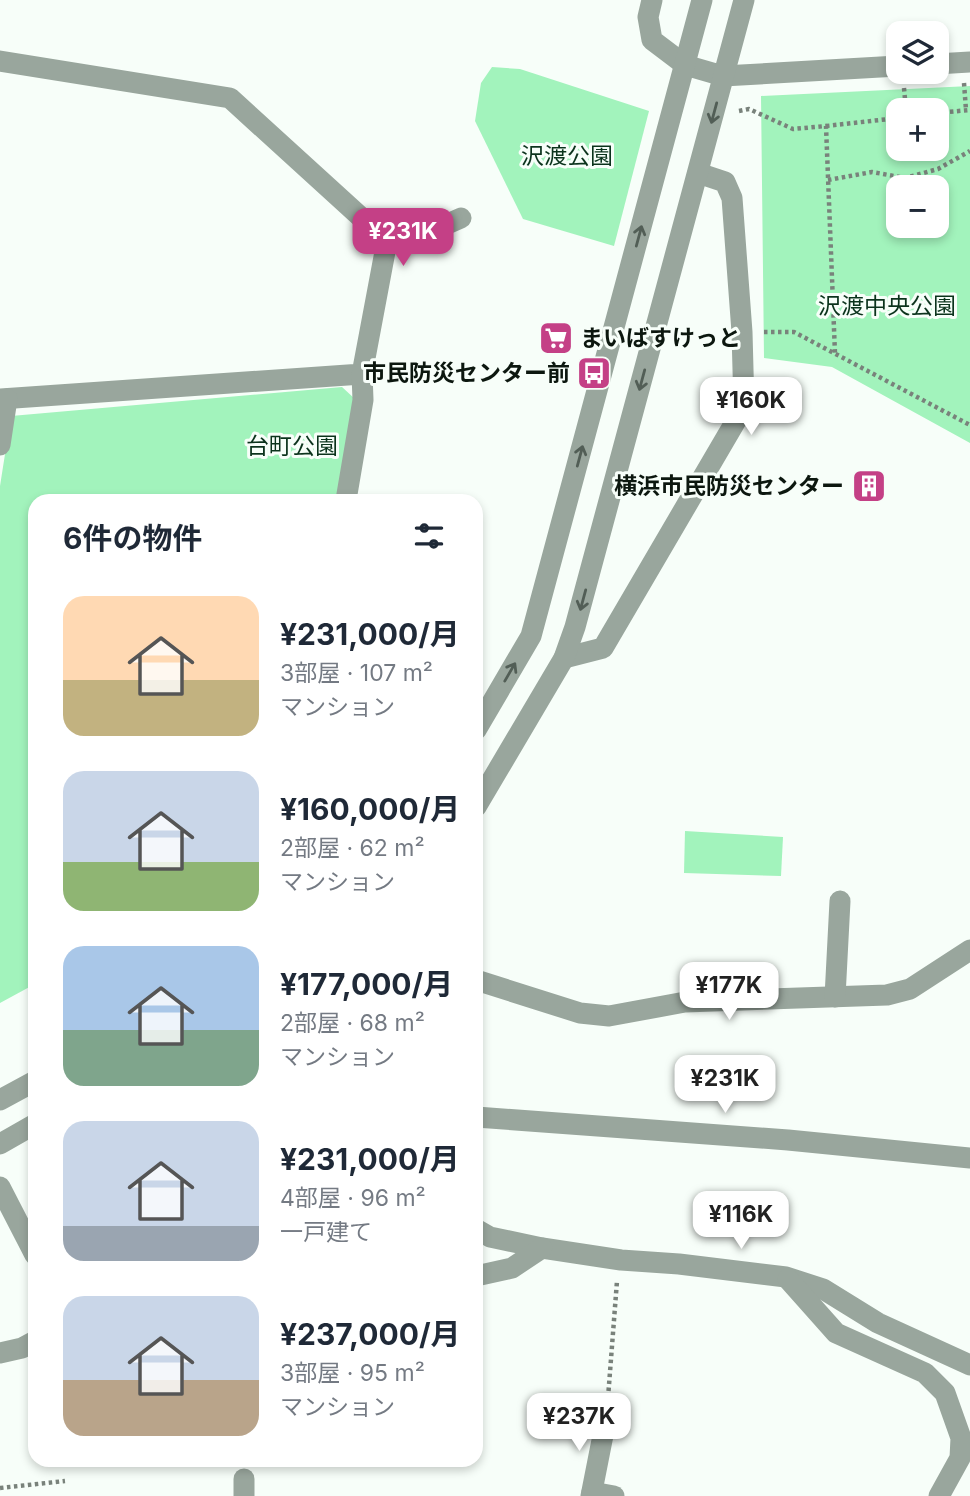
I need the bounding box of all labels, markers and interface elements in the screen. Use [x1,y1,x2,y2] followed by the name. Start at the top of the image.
[886,21,949,238] map controls
[886,21,949,84] button: layers
[886,98,949,161] button: +
[706,102,719,124] one-way arrow
[521,142,613,170] park label: 沢渡公園
[886,175,949,238] button: −
[354,208,452,268] pin: ¥231K
[369,217,437,245] text: ¥231K
[633,226,646,248] one-way arrow
[818,292,956,320] park label: 沢渡中央公園
[537,319,575,357] supermarket icon: まいばすけっと
[580,324,741,352] place label: まいばすけっと
[575,354,613,392] bus stop icon: 市民防災センター前
[363,359,570,387] place label: 市民防災センター前
[635,368,648,391] one-way arrow
[702,378,800,437] pin: ¥160K
[716,386,786,414] text: ¥160K
[246,432,338,460] park label: 台町公園
[574,445,587,468] one-way arrow
[850,467,888,505] building icon: 横浜市民防災センター
[614,472,844,500] place label: 横浜市民防災センター
[410,517,448,555] icon: filters
[63,520,202,556] text: 6件の物件
[575,589,588,611] one-way arrow
[280,616,460,652] text: ¥231,000/月
[119,624,203,708] icon: home
[280,659,433,687] text: 3部屋 · 107 m²
[504,662,518,682] one-way arrow
[280,693,395,721] text: マンション
[280,791,460,827] text: ¥160,000/月
[119,799,203,883] icon: home
[280,834,425,862] text: 2部屋 · 62 m²
[280,868,395,896] text: マンション
[680,962,778,1022] pin: ¥177K
[280,966,453,1002] text: ¥177,000/月
[696,971,762,999] text: ¥177K
[119,974,203,1058] icon: home
[280,1009,425,1037] text: 2部屋 · 68 m²
[280,1043,395,1071] text: マンション
[676,1056,774,1115] pin: ¥231K
[691,1064,759,1092] text: ¥231K
[280,1141,460,1177] text: ¥231,000/月
[119,1149,203,1233] icon: home
[280,1184,426,1212] text: 4部屋 · 96 m²
[692,1192,790,1251] pin: ¥116K
[709,1200,773,1228] text: ¥116K
[280,1218,372,1246] text: 一戸建て
[280,1316,461,1352] text: ¥237,000/月
[119,1324,203,1408] icon: home
[280,1359,425,1387] text: 3部屋 · 95 m²
[280,1393,395,1421] text: マンション
[530,1394,628,1453] pin: ¥237K
[543,1402,615,1430] text: ¥237K

